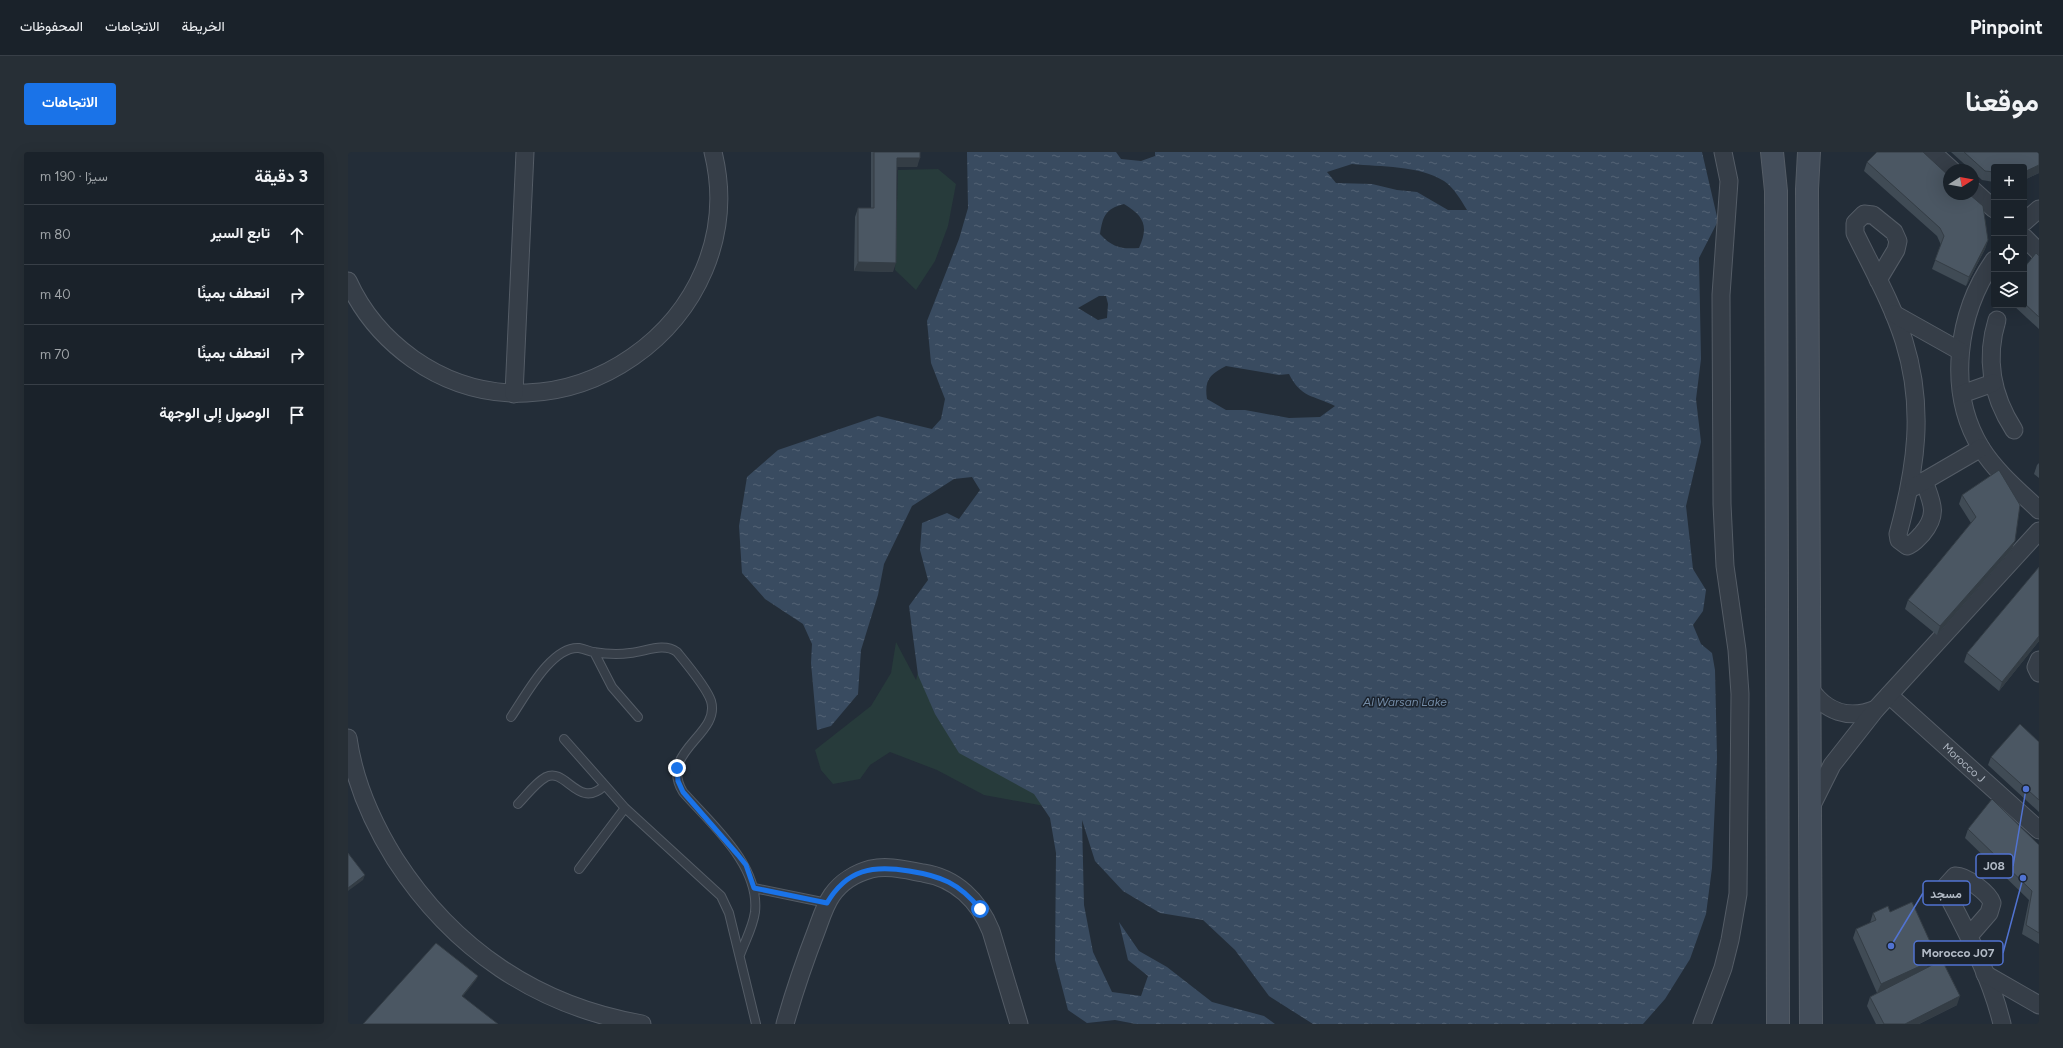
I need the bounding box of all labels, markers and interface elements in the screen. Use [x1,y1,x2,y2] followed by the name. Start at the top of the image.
[1970,16,2043,39] text: Pinpoint
[20,18,83,35] text: المحفوظات
[105,18,159,35] text: الاتجاهات
[181,18,225,35] text: الخريطة
[24,83,116,125] button: الاتجاهات
[1965,84,2039,118] text: موقعنا
[1943,164,1979,200] north arrow
[1991,164,2027,308] map controls
[1991,164,2027,200] button: +
[254,166,308,186] text: 3 دقيقة
[40,169,108,184] text: سيرًا · 190 m
[1991,200,2027,236] button: −
[210,224,270,242] text: تابع السير
[286,224,308,246] icon: ahead
[40,227,71,242] text: 80 m
[1991,236,2027,272] button: locate
[1991,272,2027,308] button: layers
[197,284,270,302] text: انعطف يمينًا
[286,284,308,306] icon: right
[40,287,71,302] text: 40 m
[197,344,270,362] text: انعطف يمينًا
[286,344,308,366] icon: right
[40,347,70,362] text: 70 m
[159,404,270,422] text: الوصول إلى الوجهة
[286,404,308,426] icon: arrive
[1362,695,1447,709] water label: Al Warsan Lake
[1940,741,1988,785] street label: Morocco J
[668,759,686,777] route end
[1976,854,2013,878] callout: J08
[1983,859,2005,873] text: J08
[1923,881,1970,905] callout: مسجد
[1930,887,1962,901] text: مسجد
[971,900,989,918] route start
[1914,941,2003,965] callout: Morocco J07
[1922,946,1995,960] text: Morocco J07

